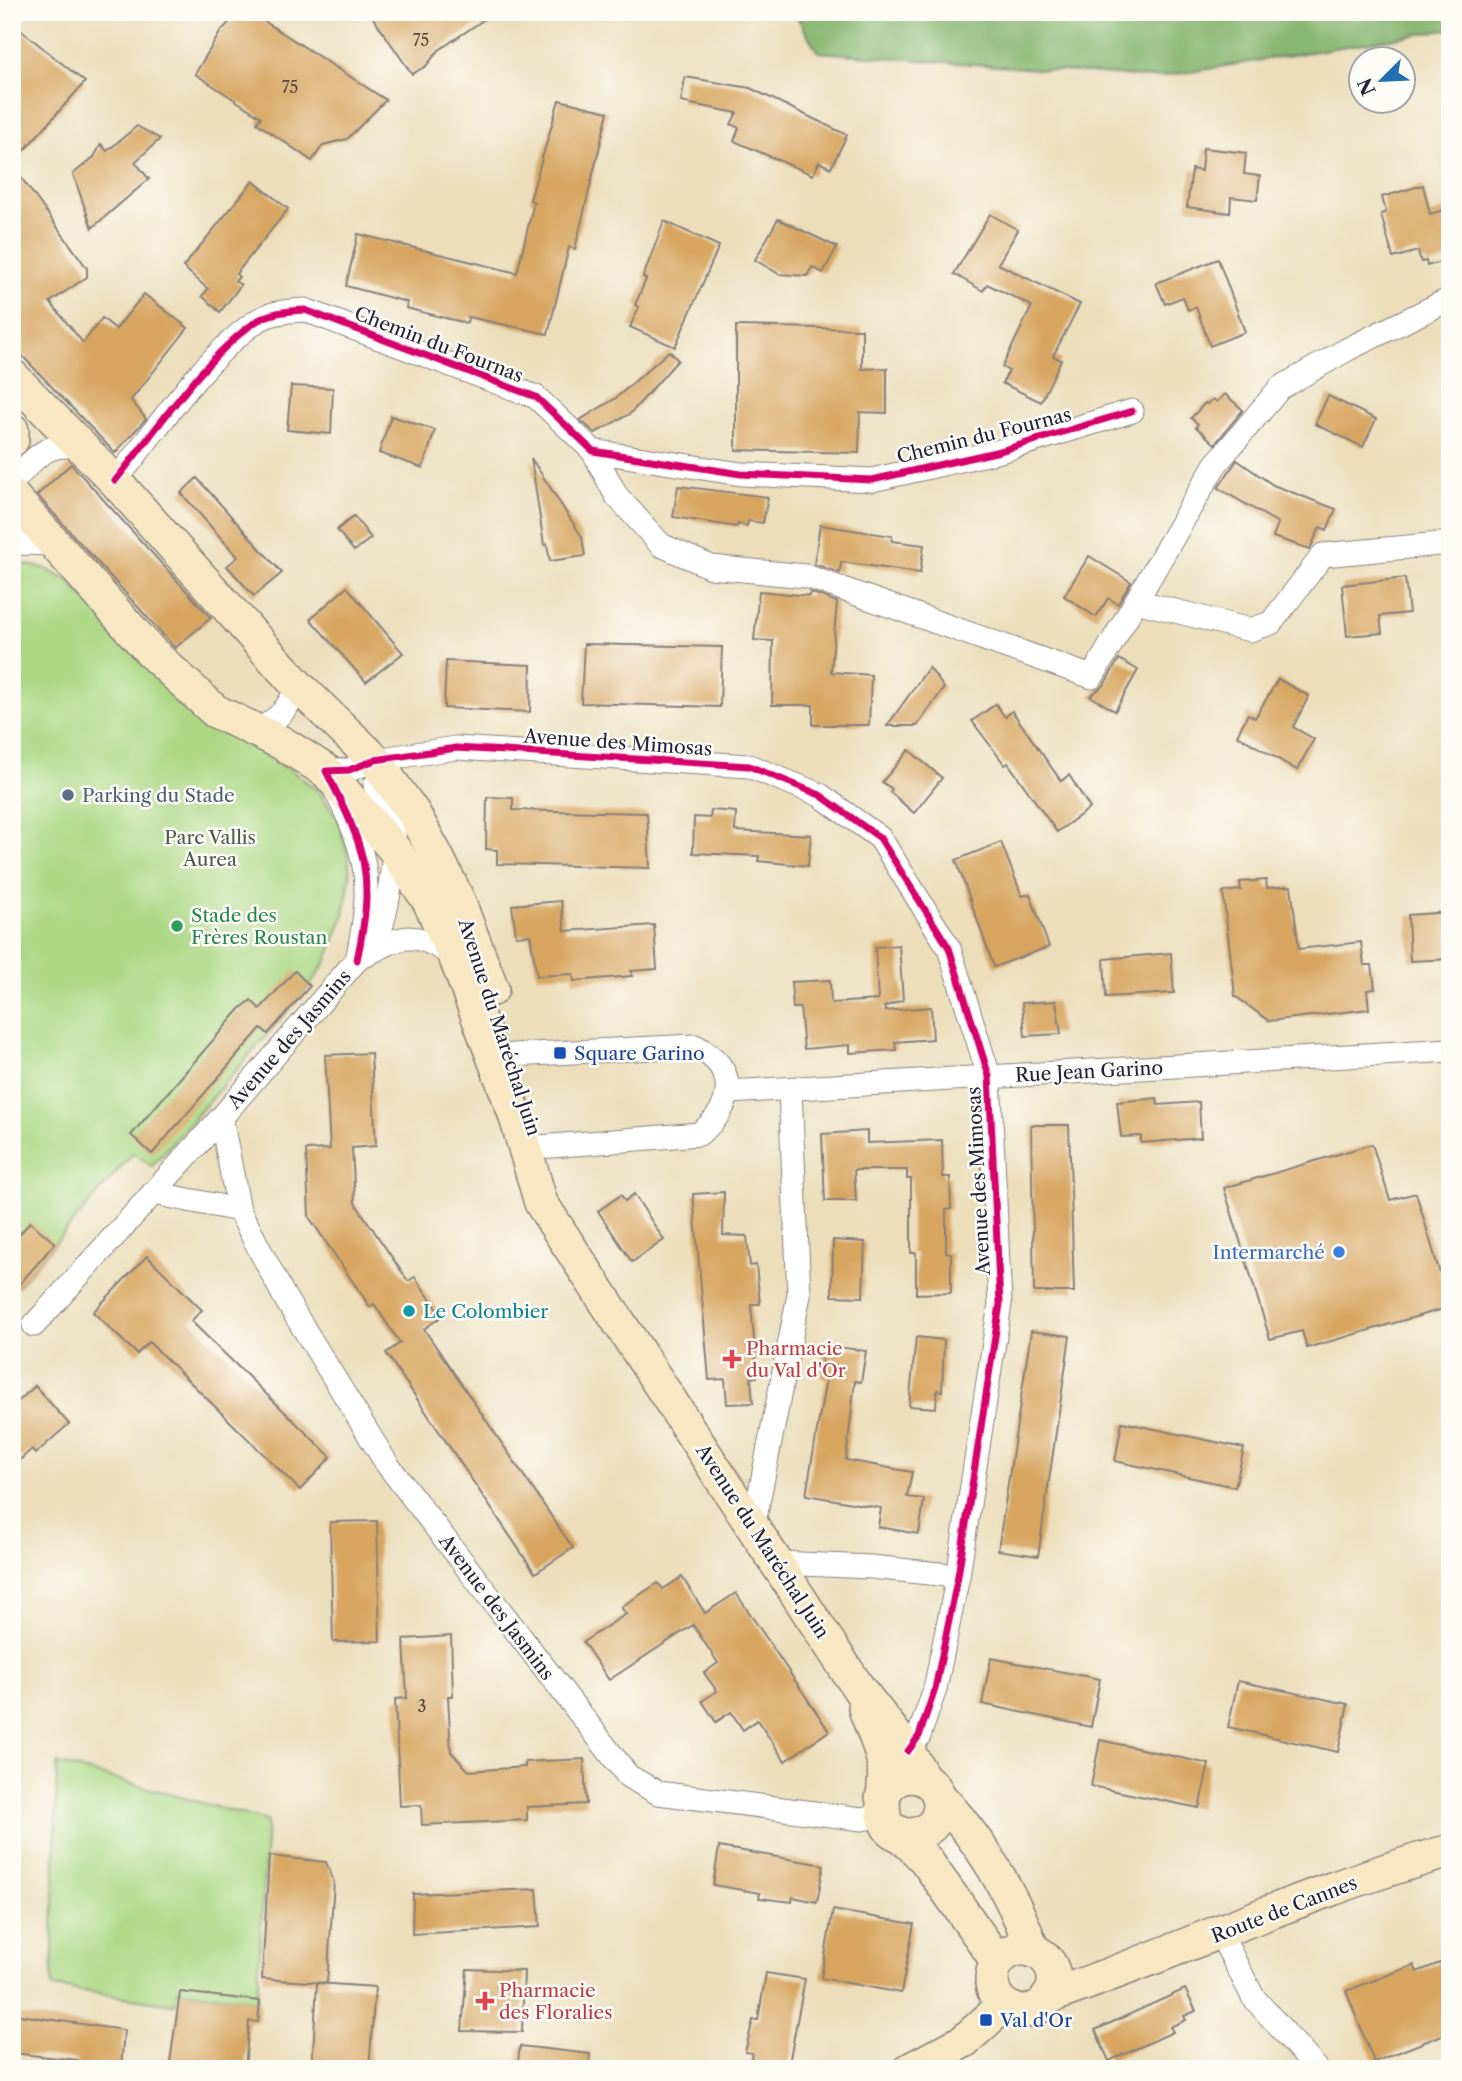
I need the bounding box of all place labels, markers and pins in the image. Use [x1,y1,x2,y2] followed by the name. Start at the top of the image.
[82,784,235,807] place label: Parking du Stade
[60,787,76,803] marker: Parking du Stade
[191,904,327,949] place label: Stade des Frères Roustan
[169,918,185,934] marker: Stade des Frères Roustan
[574,1042,705,1065] place label: Square Garino
[552,1045,568,1061] marker: Square Garino
[1213,1241,1325,1264] place label: Intermarché
[1331,1244,1347,1260] marker: Intermarché
[423,1300,548,1323] place label: Le Colombier
[401,1303,417,1319] marker: Le Colombier
[746,1337,846,1382] place label: Pharmacie du Val d'Or
[724,1351,740,1367] marker: Pharmacie du Val d'Or
[499,1979,612,2024] place label: Pharmacie des Floralies
[477,1993,493,2009] marker: Pharmacie des Floralies
[999,2009,1072,2032] place label: Val d'Or
[978,2012,994,2028] marker: Val d'Or

